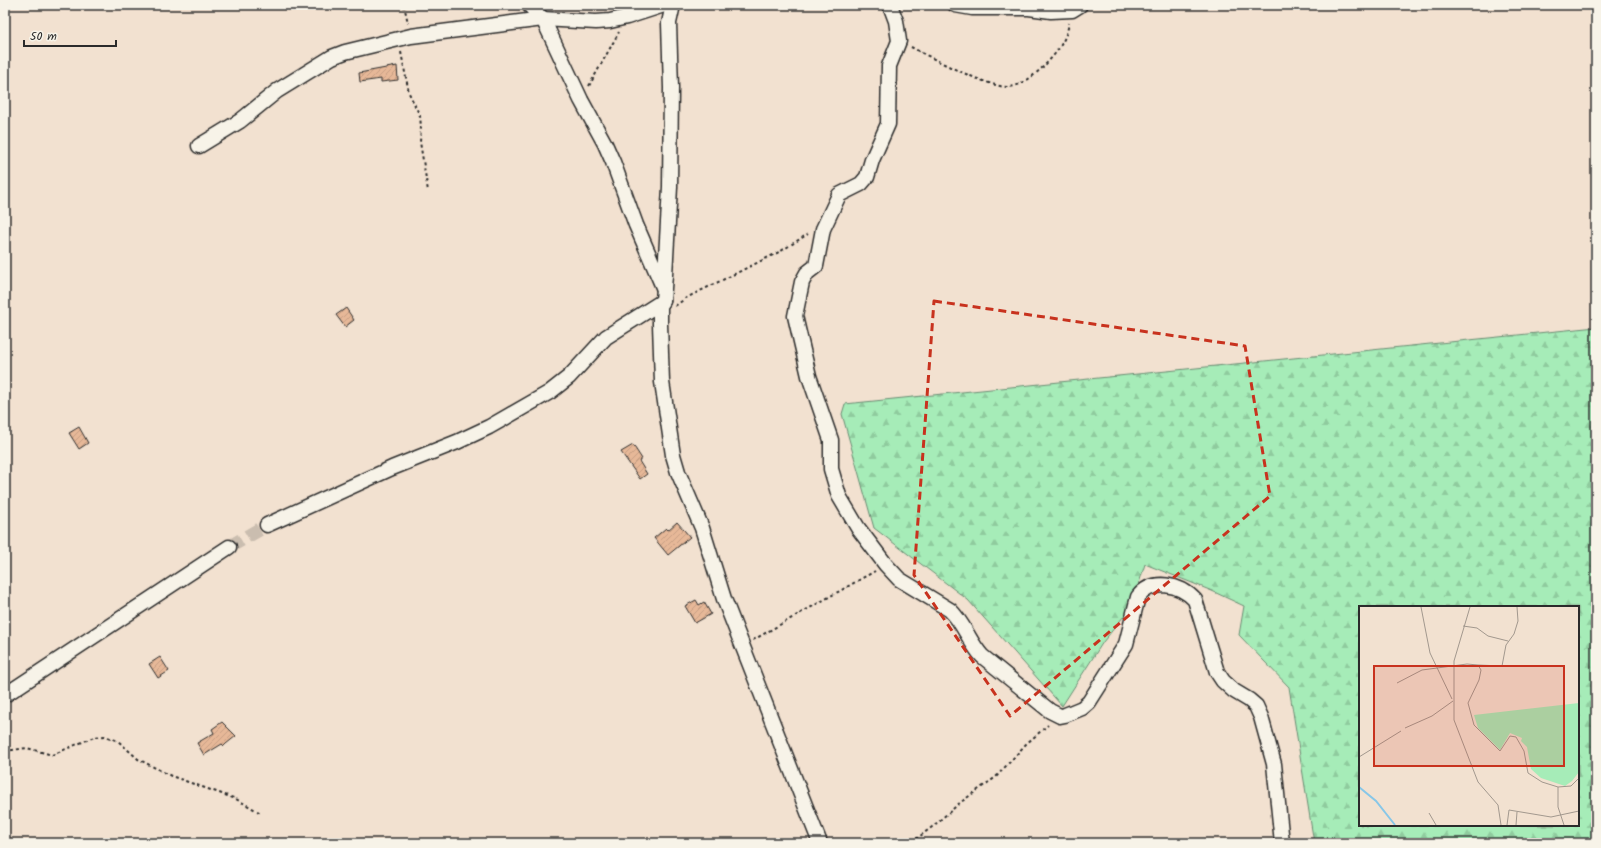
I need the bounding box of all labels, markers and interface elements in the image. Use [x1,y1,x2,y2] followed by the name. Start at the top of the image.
[24,22,116,48] scale bar
[30,27,57,46] text: 50 m
[1359,606,1579,826] inset map

